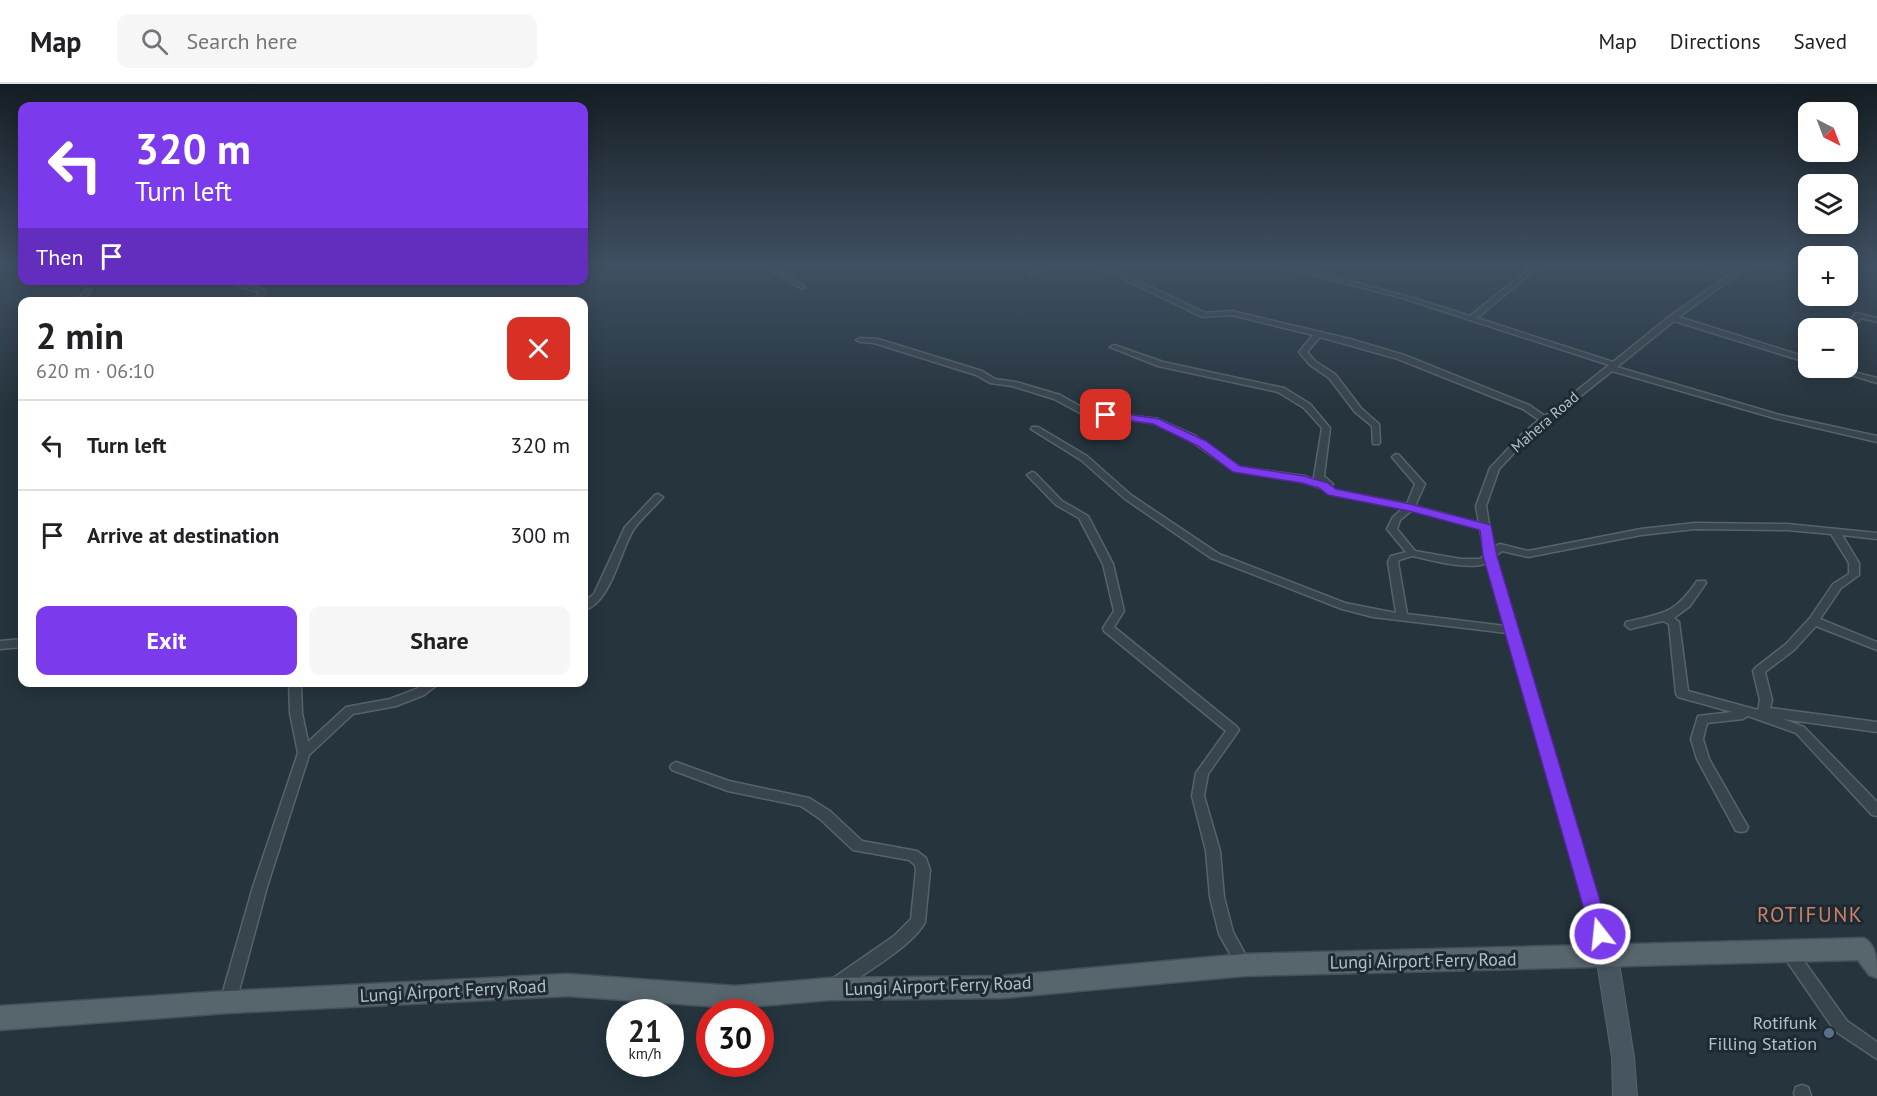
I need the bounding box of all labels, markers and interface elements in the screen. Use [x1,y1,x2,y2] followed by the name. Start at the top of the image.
[117,14,537,68] search box
[30,23,81,60] text: Map
[138,25,171,58] icon: search
[186,27,297,55] text: Search here
[1598,28,1637,55] text: Map
[1670,28,1761,55] text: Directions
[1794,28,1847,55] text: Saved
[1798,102,1858,162] north arrow
[1798,102,1858,378] map controls
[135,121,251,176] text: 320 m
[36,126,114,204] icon: left
[135,174,232,208] text: Turn left
[1798,174,1858,234] button: layers
[95,240,128,273] icon: arrive
[36,243,83,271] text: Then
[1798,246,1858,306] button: +
[36,312,124,359] text: 2 min
[507,317,570,380] button: close
[1798,318,1858,378] button: −
[36,358,154,384] text: 620 m · 06:10
[1507,387,1582,456] street label: Mahera Road
[1080,389,1131,440] pin
[1089,398,1122,431] icon: arrive
[36,429,69,462] icon: left
[87,431,167,459] text: Turn left
[510,431,570,459] text: 320 m
[36,519,69,552] icon: arrive
[87,521,279,549] text: Arrive at destination
[510,521,570,549] text: 300 m
[36,606,297,675] button: Exit
[309,606,570,675] button: Share
[1757,901,1863,928] district label: ROTIFUNK
[1568,902,1632,966] position arrow
[1329,947,1517,974] street label: Lungi Airport Ferry Road
[844,971,1032,1000] street label: Lungi Airport Ferry Road
[359,974,547,1007] street label: Lungi Airport Ferry Road
[696,999,774,1077] speed limit sign: 30
[628,1011,662,1050] text: 21
[1708,1011,1817,1055] place label: Rotifunk Filling Station
[1822,1026,1836,1040] marker: Rotifunk Filling Station
[629,1044,661,1063] text: km/h

